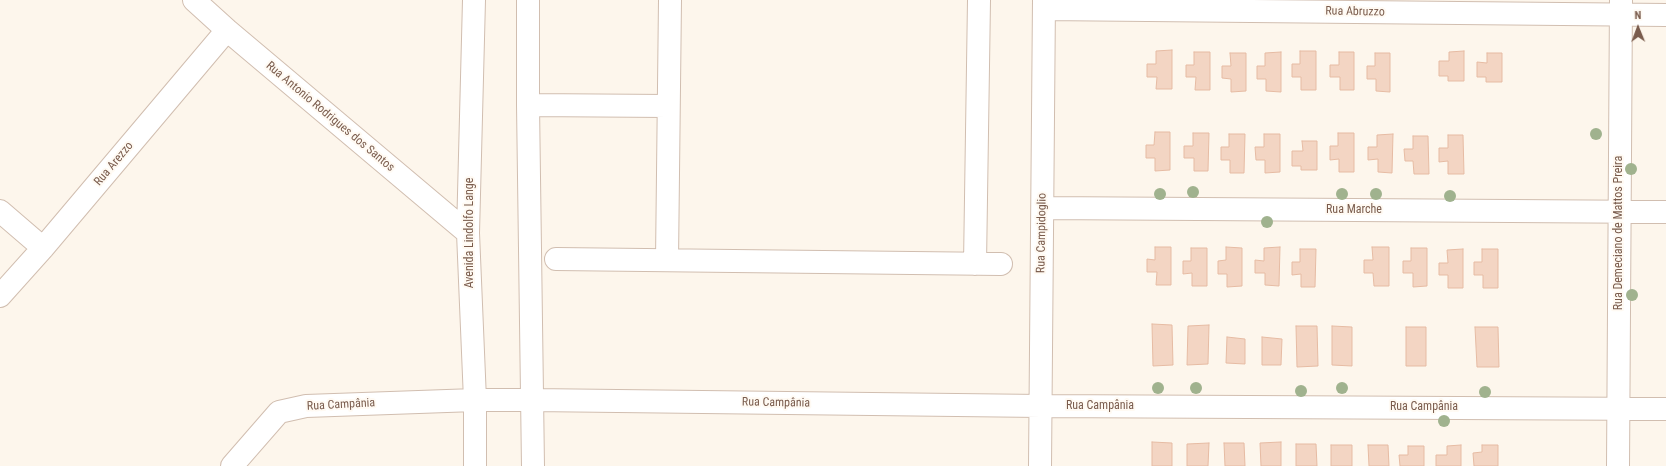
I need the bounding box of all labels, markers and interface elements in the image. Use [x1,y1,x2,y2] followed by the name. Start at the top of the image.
[1325,4,1385,20] street label: Rua Abruzzo
[1618,8,1658,48] north arrow
[1634,9,1641,22] text: N
[263,59,397,175] street label: Rua Antonio Rodrigues dos Santos
[91,139,137,189] street label: Rua Arezzo
[1612,156,1626,310] street label: Rua Demeciano de Mattos Preira
[463,178,477,288] street label: Avenida Lindolfo Lange
[1034,193,1050,273] street label: Rua Campidoglio
[1326,203,1382,217] street label: Rua Marche
[742,395,810,411] street label: Rua Campânia
[307,396,375,414] street label: Rua Campânia
[1066,399,1134,413] street label: Rua Campânia
[1390,400,1458,414] street label: Rua Campânia

